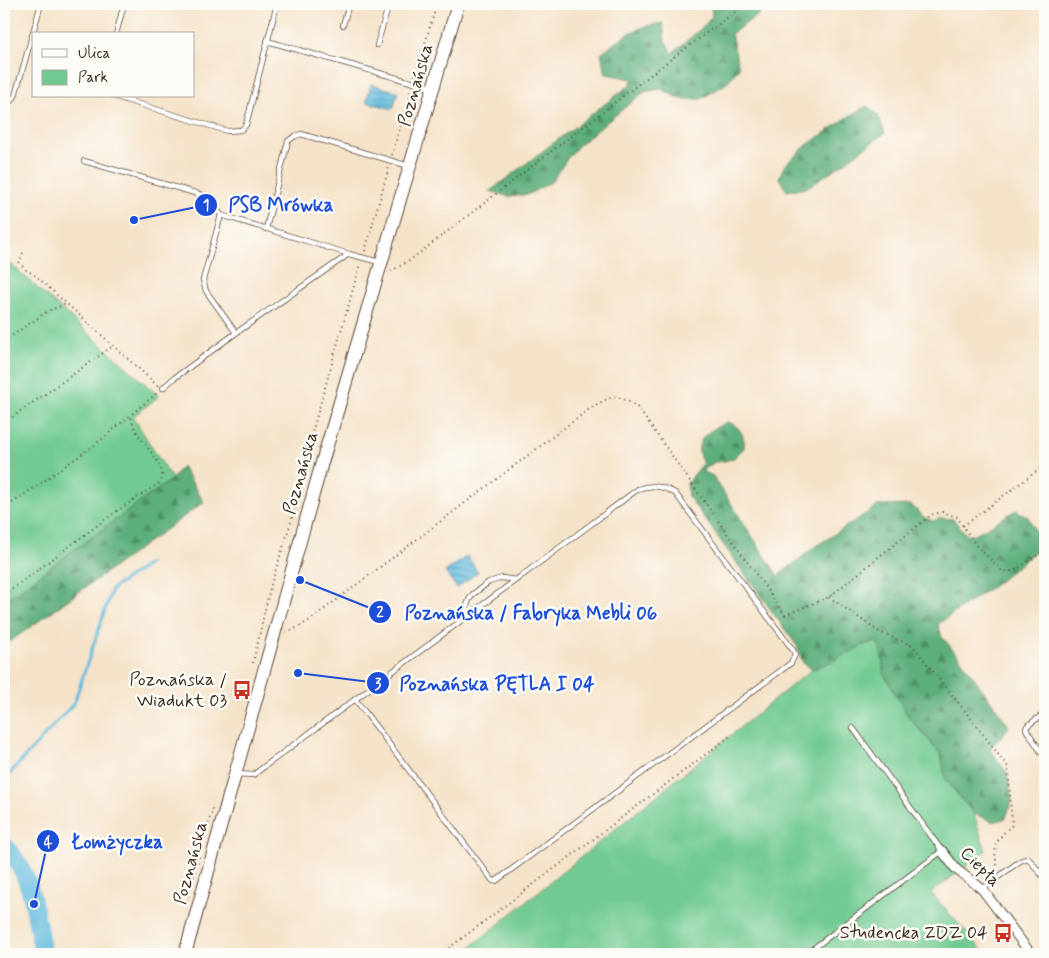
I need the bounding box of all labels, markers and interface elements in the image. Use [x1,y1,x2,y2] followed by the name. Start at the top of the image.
[32,32,195,98] legend
[393,41,439,129] street label: Poznańska
[78,44,111,64] text: Ulica
[78,68,108,88] text: Park
[193,188,343,222] callout: PSB Mrówka
[228,193,334,218] text: PSB Mrówka
[203,196,209,216] text: 1
[278,429,324,517] street label: Poznańska
[368,595,669,629] callout: Poznańska / Fabryka Mebli 06
[405,601,658,627] text: Poznańska / Fabryka Mebli 06
[376,603,384,623] text: 2
[366,666,604,700] callout: Poznańska PĘTLA I 04
[130,668,227,713] place label: Poznańska / Wiadukt 03
[399,672,595,697] text: Poznańska PĘTLA I 04
[375,675,382,695] text: 3
[231,679,253,701] bus stop icon: Poznańska / Wiadukt 03
[168,819,214,907] street label: Poznańska
[36,824,173,858] callout: Łomżyczka
[71,830,163,856] text: Łomżyczka
[44,833,53,853] text: 4
[954,841,1006,893] street label: Ciepła
[840,921,988,945] place label: Studencka ZDZ 04
[992,922,1014,944] bus stop icon: Studencka ZDZ 04

